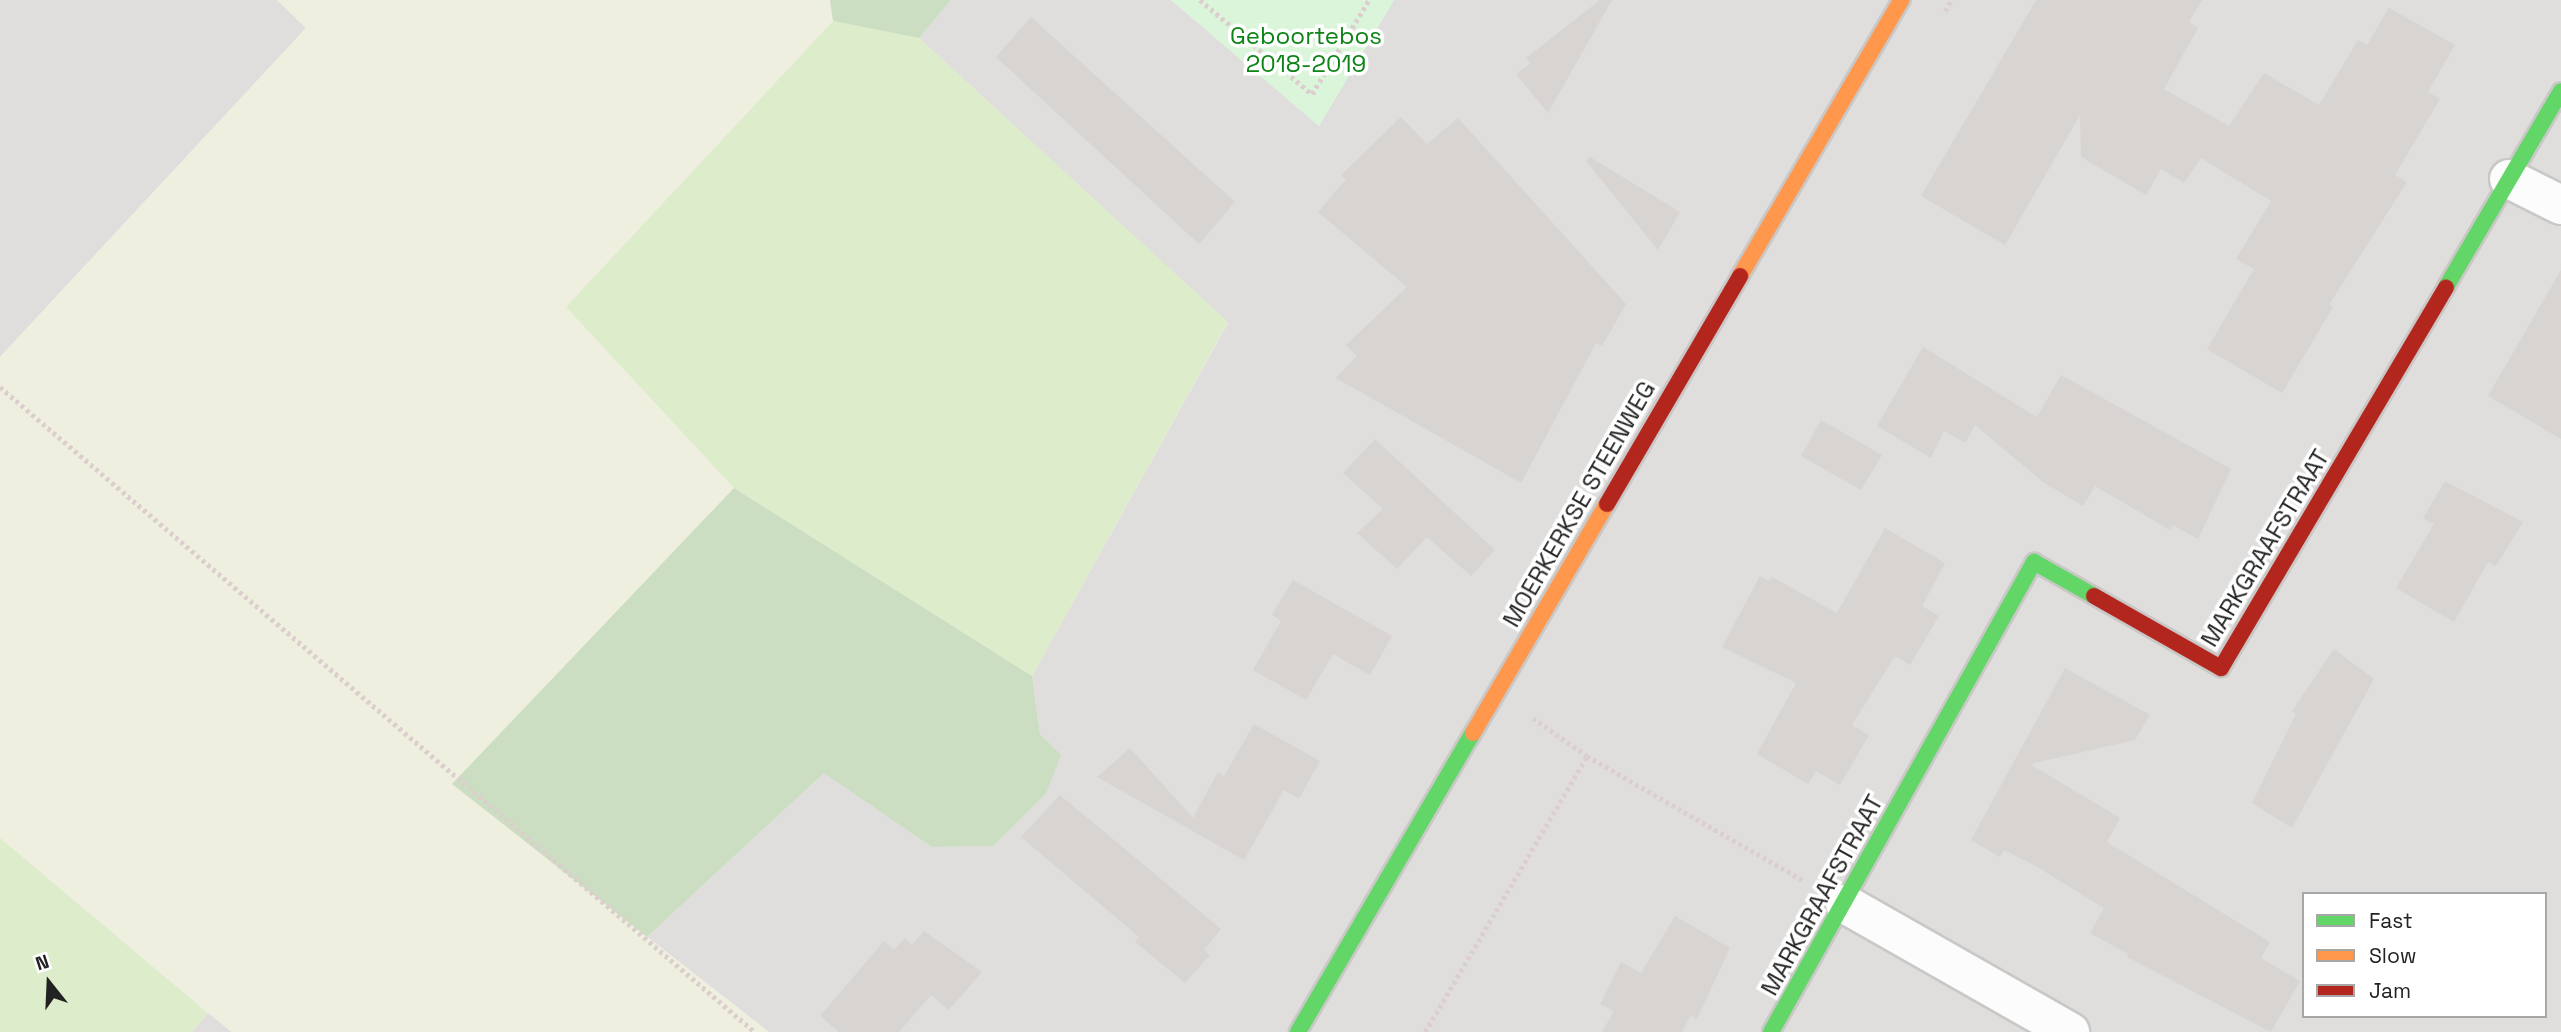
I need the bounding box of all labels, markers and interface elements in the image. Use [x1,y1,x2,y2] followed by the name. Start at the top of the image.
[1230,22,1382,78] park label: Geboortebos 2018-2019
[1497,376,1661,632] street label: MOERKERKSE STEENWEG
[2195,444,2335,652] street label: MARKGRAAFSTRAAT
[1755,790,1889,1000] street label: MARKGRAAFSTRAAT
[2302,892,2547,1018] legend
[2369,907,2413,934] text: Fast
[2369,942,2417,969] text: Slow
[14,948,84,1018] north arrow
[32,949,52,976] text: N
[2369,977,2411,1004] text: Jam

